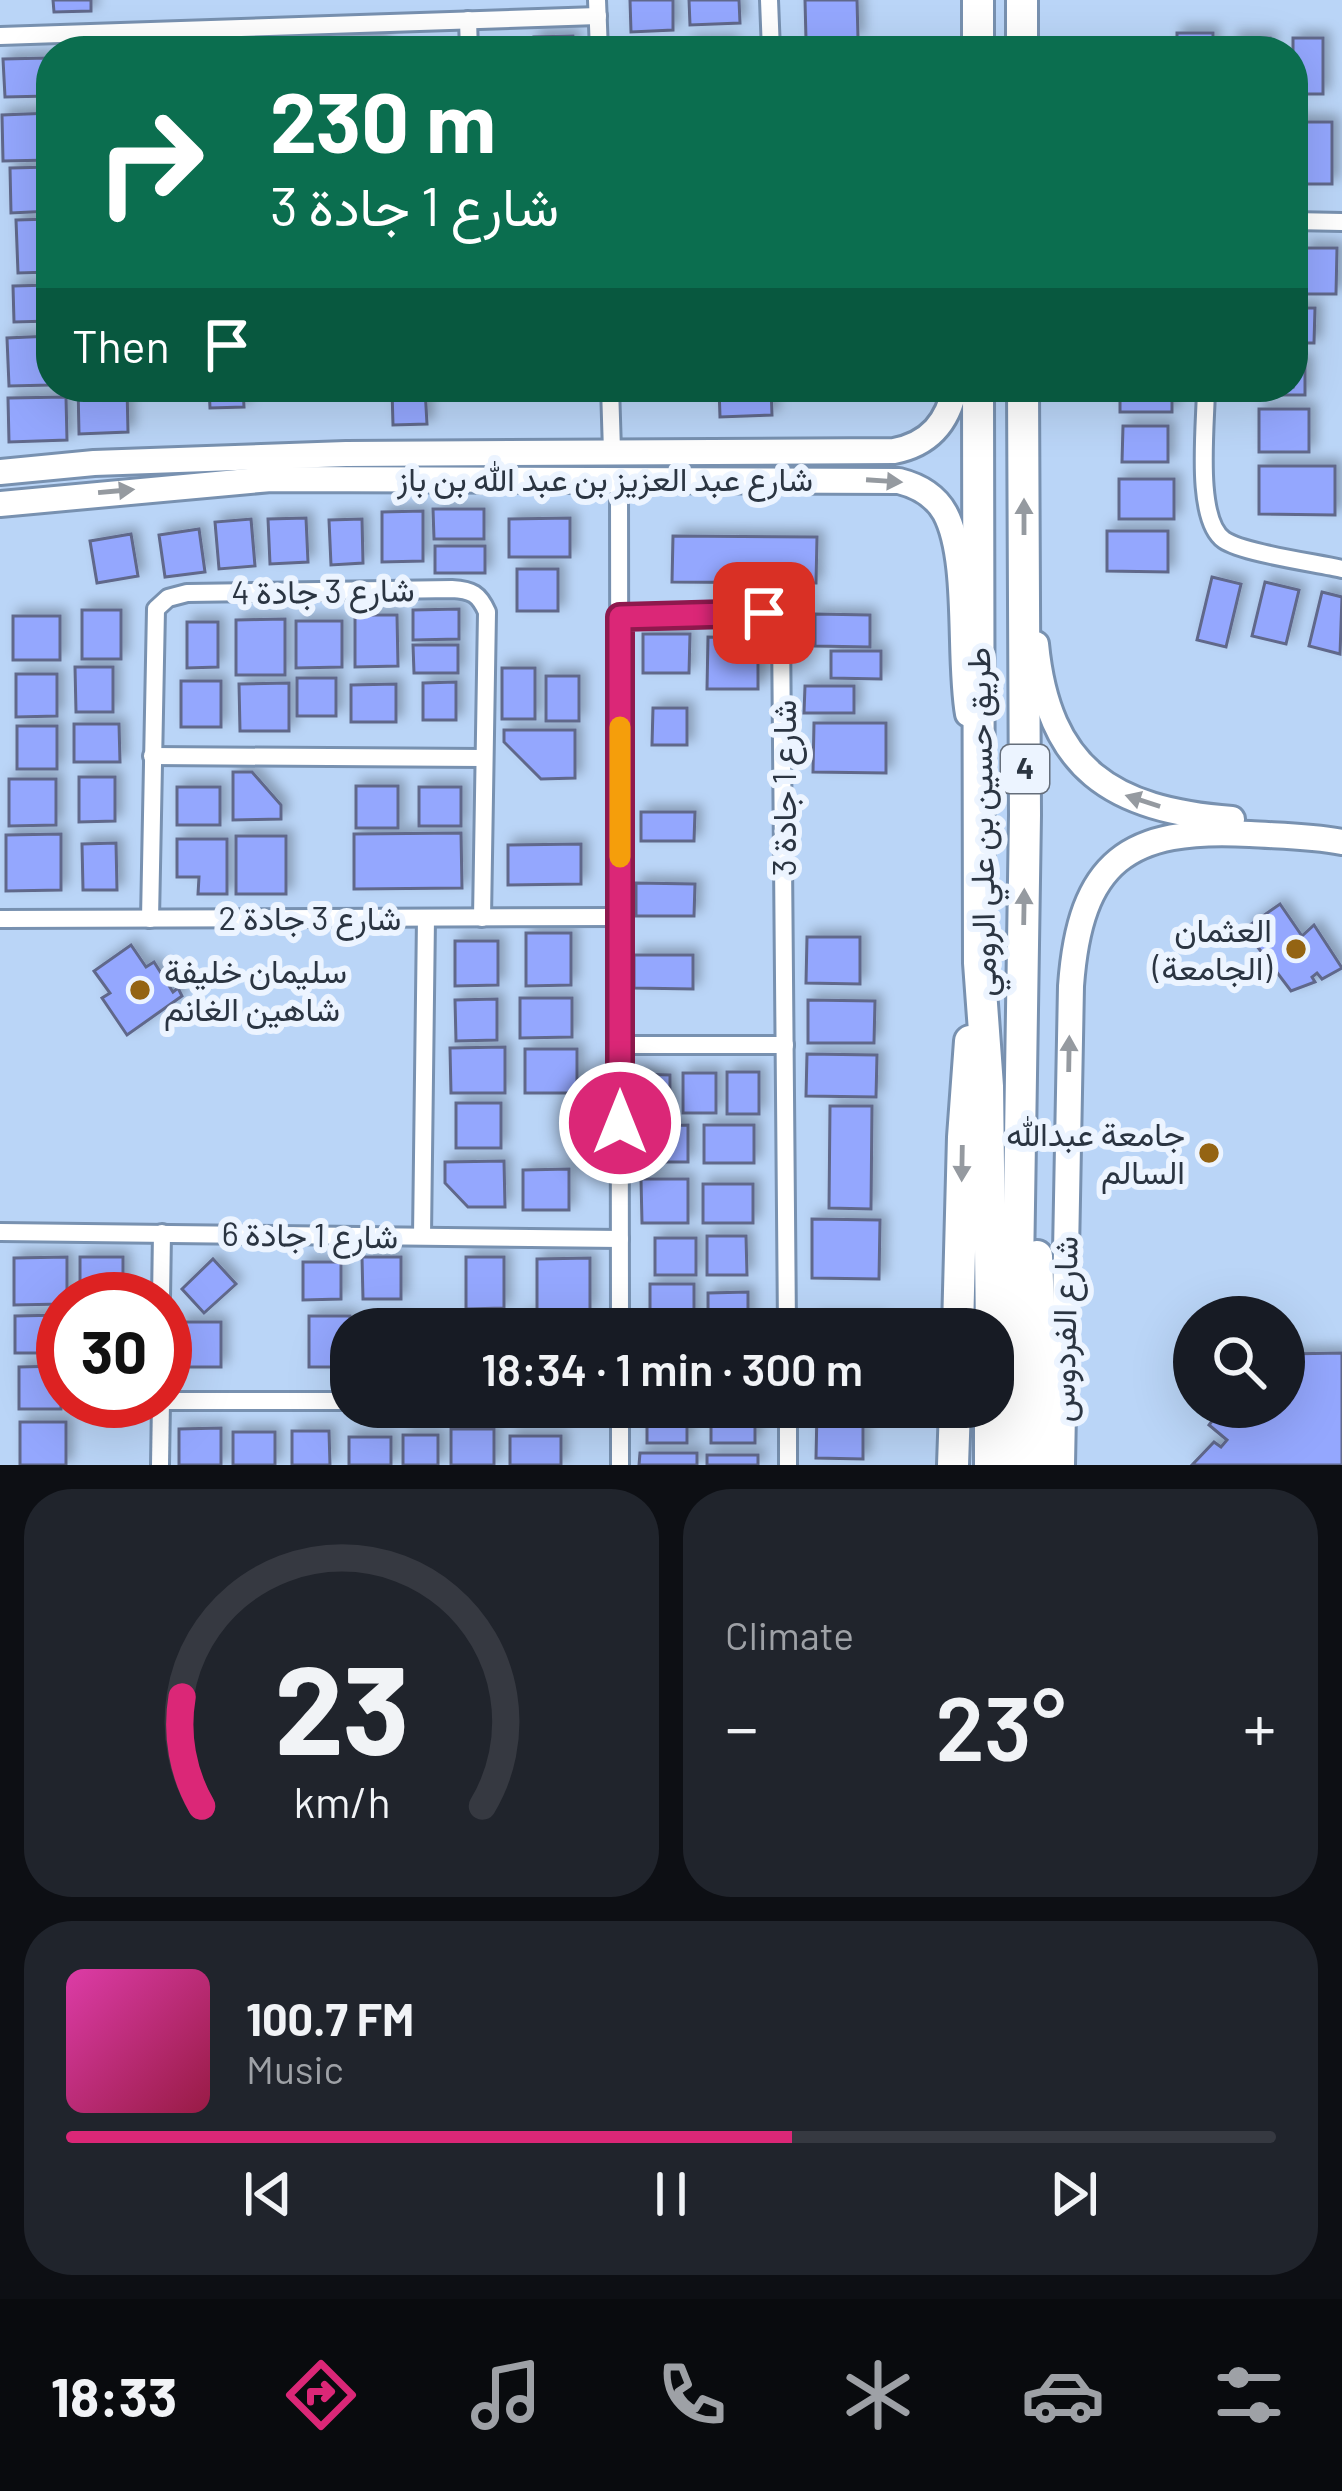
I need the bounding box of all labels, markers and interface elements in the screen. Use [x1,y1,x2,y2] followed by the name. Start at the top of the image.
[270,69,496,170] text: 230 m
[72,84,228,240] icon: right
[270,172,559,237] text: شارع 1 جادة 3
[194,312,260,378] icon: arrive
[72,318,170,372] text: Then
[396,458,813,502] street label: شارع عبد العزيز بن عبد الله بن باز
[866,472,903,491] one-way arrow
[98,482,135,501] one-way arrow
[1014,497,1033,535] one-way arrow
[713,562,815,664] pin
[231,568,415,616] street label: شارع 3 جادة 4
[731,580,797,646] icon: arrive
[957,647,1011,997] street label: طريق حسين بن علي الرومي
[763,700,807,876] street label: شارع 1 جادة 3
[1001,745,1049,793] road number: 4
[1124,790,1161,809] one-way arrow
[1014,887,1033,925] one-way arrow
[219,897,401,941] street label: شارع 3 جادة 2
[1152,909,1272,988] place label: العثمان (الجامعة)
[1283,936,1309,962] marker: العثمان (الجامعة)
[164,950,347,1031] place label: سليمان خليفة شاهين الغانم
[127,977,153,1003] marker: سليمان خليفة شاهين الغانم
[1059,1034,1078,1072] one-way arrow
[557,1060,683,1186] position arrow
[1006,1113,1185,1194] place label: جامعة عبدالله السالم
[1196,1140,1222,1166] marker: جامعة عبدالله السالم
[953,1145,972,1183] one-way arrow
[221,1212,399,1260] street label: شارع 1 جادة 6
[1041,1236,1089,1422] street label: شارع الفردوس
[36,1272,192,1428] speed limit sign: 30
[1173,1296,1305,1428] map controls
[1173,1296,1305,1428] button: search
[481,1341,863,1395] text: 18:34 · 1 min · 300 m
[725,1611,854,1658] text: Climate
[274,1630,409,1780] text: 23
[935,1671,1066,1779] text: 23°
[725,1686,758,1765] text: −
[1243,1686,1276,1765] text: +
[293,1775,390,1827] text: km/h
[246,1991,414,2045] text: 100.7 FM
[246,2045,344,2092] text: Music
[235,2161,301,2227] icon: previous
[638,2161,704,2227] icon: pause
[1041,2161,1107,2227] icon: next
[279,2353,363,2437] icon: directions
[464,2353,548,2437] icon: music
[650,2353,734,2437] icon: phone
[836,2353,920,2437] icon: climate
[1021,2353,1105,2437] icon: car
[1207,2353,1291,2437] icon: filters
[51,2363,177,2428] text: 18:33

